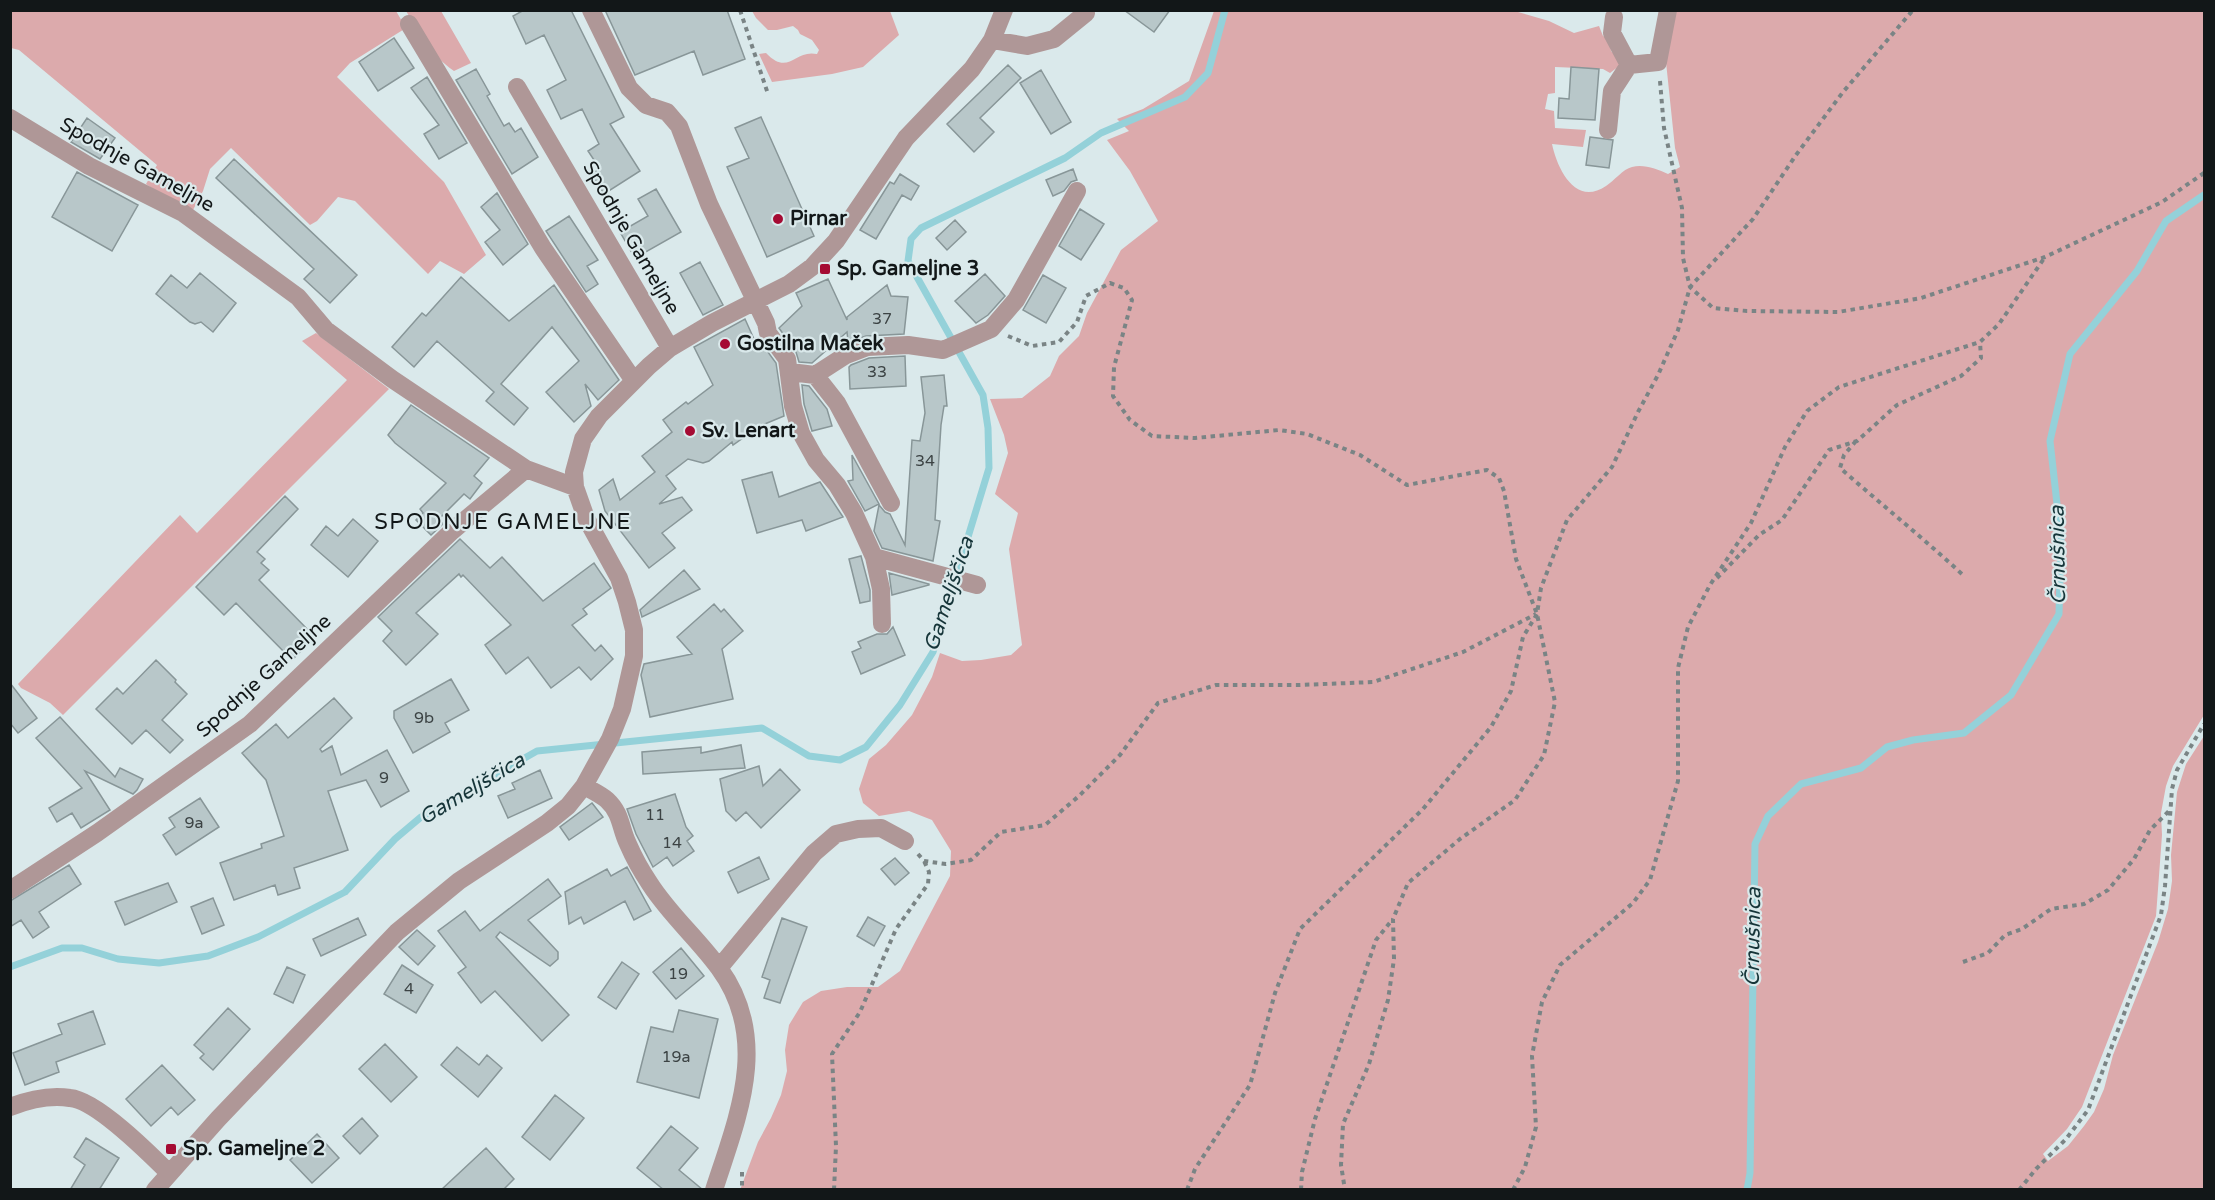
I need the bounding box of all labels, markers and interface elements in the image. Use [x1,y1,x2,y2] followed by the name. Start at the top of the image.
[56,113,218,217] street label: Spodnje Gameljne
[577,157,685,319] street label: Spodnje Gameljne
[790,207,847,231] place label: Pirnar
[771,212,785,226] marker: Pirnar
[837,257,979,281] place label: Sp. Gameljne 3
[818,262,832,276] marker: Sp. Gameljne 3
[872,309,892,329] house number: 37
[737,332,883,356] place label: Gostilna Maček
[718,337,732,351] marker: Gostilna Maček
[867,362,887,382] house number: 33
[702,419,796,443] place label: Sv. Lenart
[683,424,697,438] marker: Sv. Lenart
[915,451,935,471] house number: 34
[2045,504,2071,605] water label: Črnušnica
[374,509,632,535] district label: SPODNJE GAMELJNE
[919,532,980,654] water label: Gameljščica
[192,609,336,743] street label: Spodnje Gameljne
[414,708,434,728] house number: 9b
[415,747,530,830] water label: Gameljščica
[379,768,389,788] house number: 9
[645,805,665,825] house number: 11
[184,813,204,833] house number: 9a
[662,833,682,853] house number: 14
[1740,886,1766,987] water label: Črnušnica
[668,964,688,984] house number: 19
[404,979,414,999] house number: 4
[661,1047,691,1067] house number: 19a
[183,1137,325,1161] place label: Sp. Gameljne 2
[164,1142,178,1156] marker: Sp. Gameljne 2

